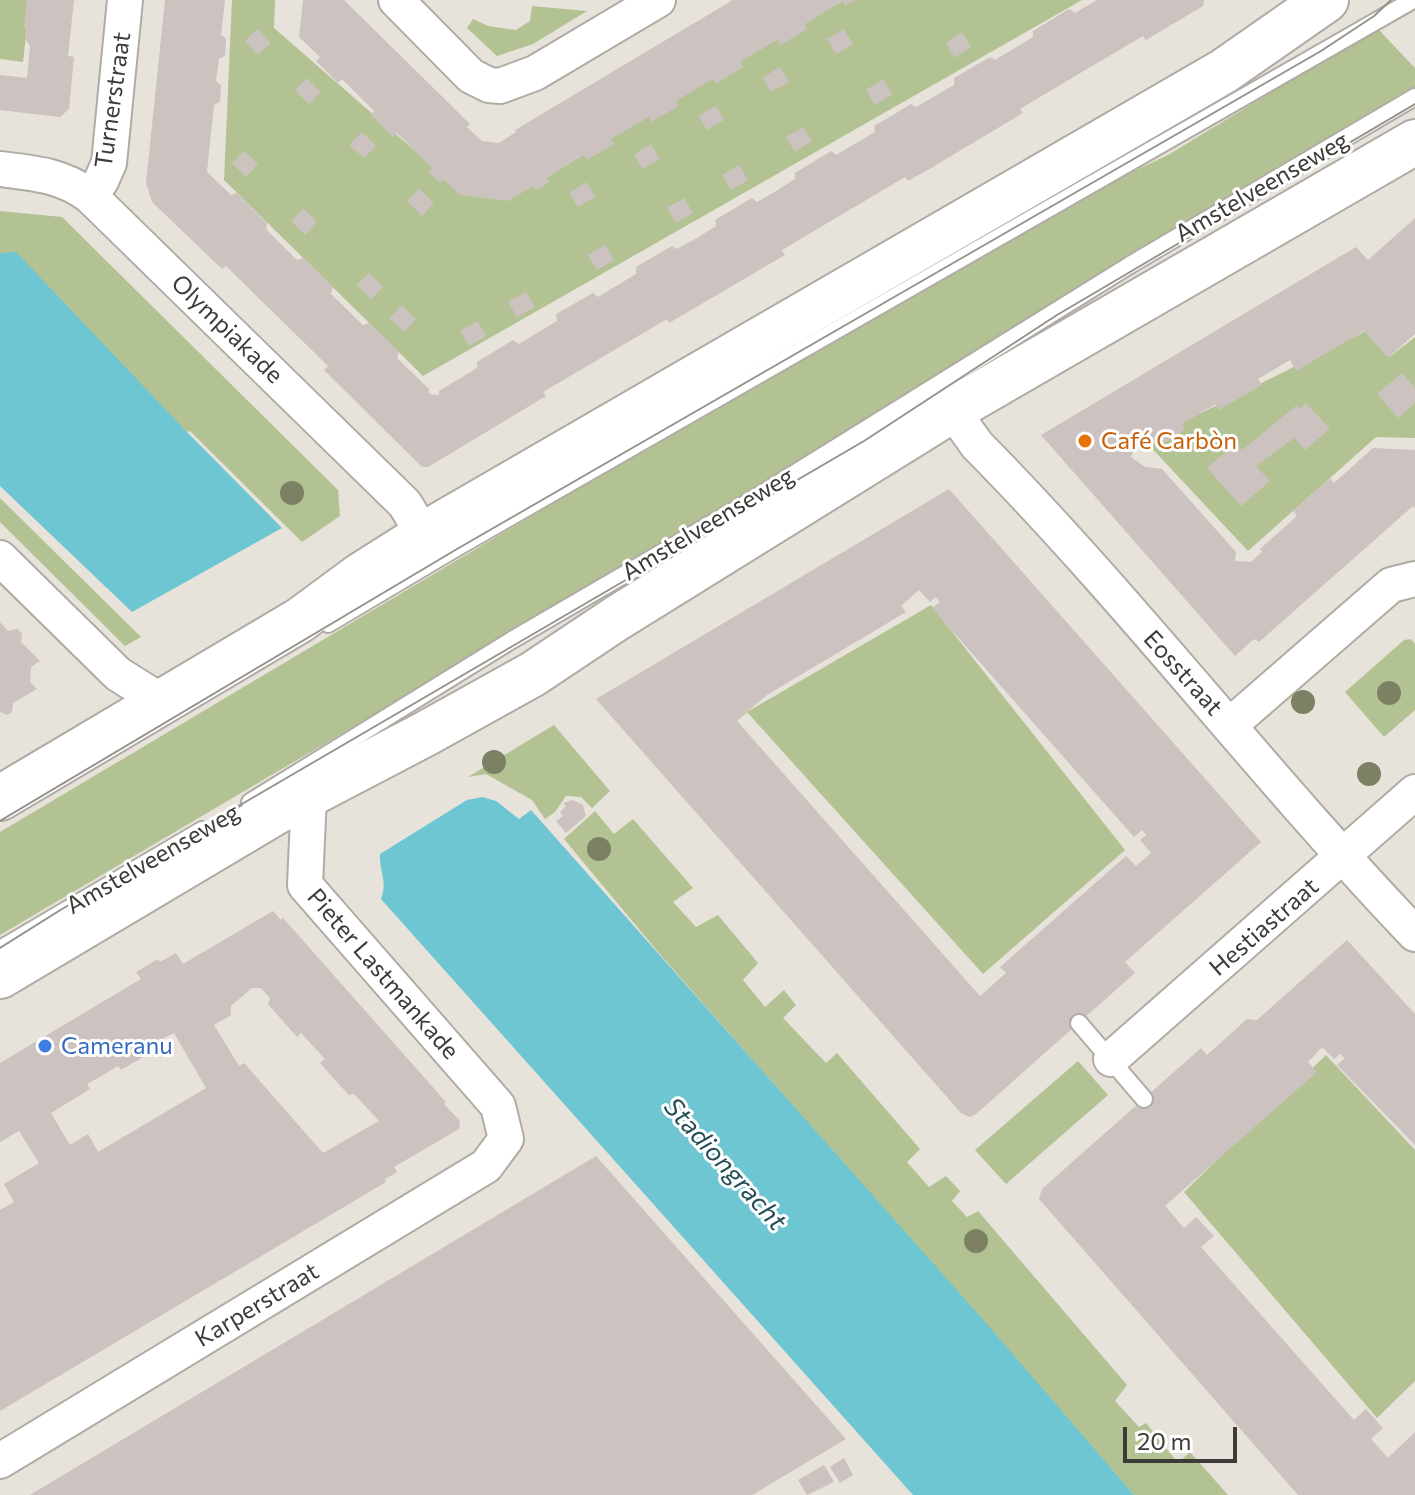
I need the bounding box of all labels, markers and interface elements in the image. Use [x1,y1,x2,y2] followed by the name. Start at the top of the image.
[89,30,137,170] street label: Turnerstraat
[1170,126,1354,248] street label: Amstelveenseweg
[165,269,289,389] street label: Olympiakade
[1101,427,1237,455] place label: Café Carbòn
[1076,432,1094,450] marker: Café Carbòn
[617,461,799,587] street label: Amstelveenseweg
[1137,625,1229,721] street label: Eosstraat
[61,798,245,920] street label: Amstelveenseweg
[1204,872,1324,982] street label: Hestiastraat
[301,883,465,1065] street label: Pieter Lastmankade
[61,1032,173,1060] place label: Cameranu
[36,1037,54,1055] marker: Cameranu
[657,1091,793,1237] water label: Stadiongracht
[190,1257,324,1353] street label: Karperstraat
[1127,1411,1241,1461] scale bar
[1137,1426,1191,1455] text: 20 m

